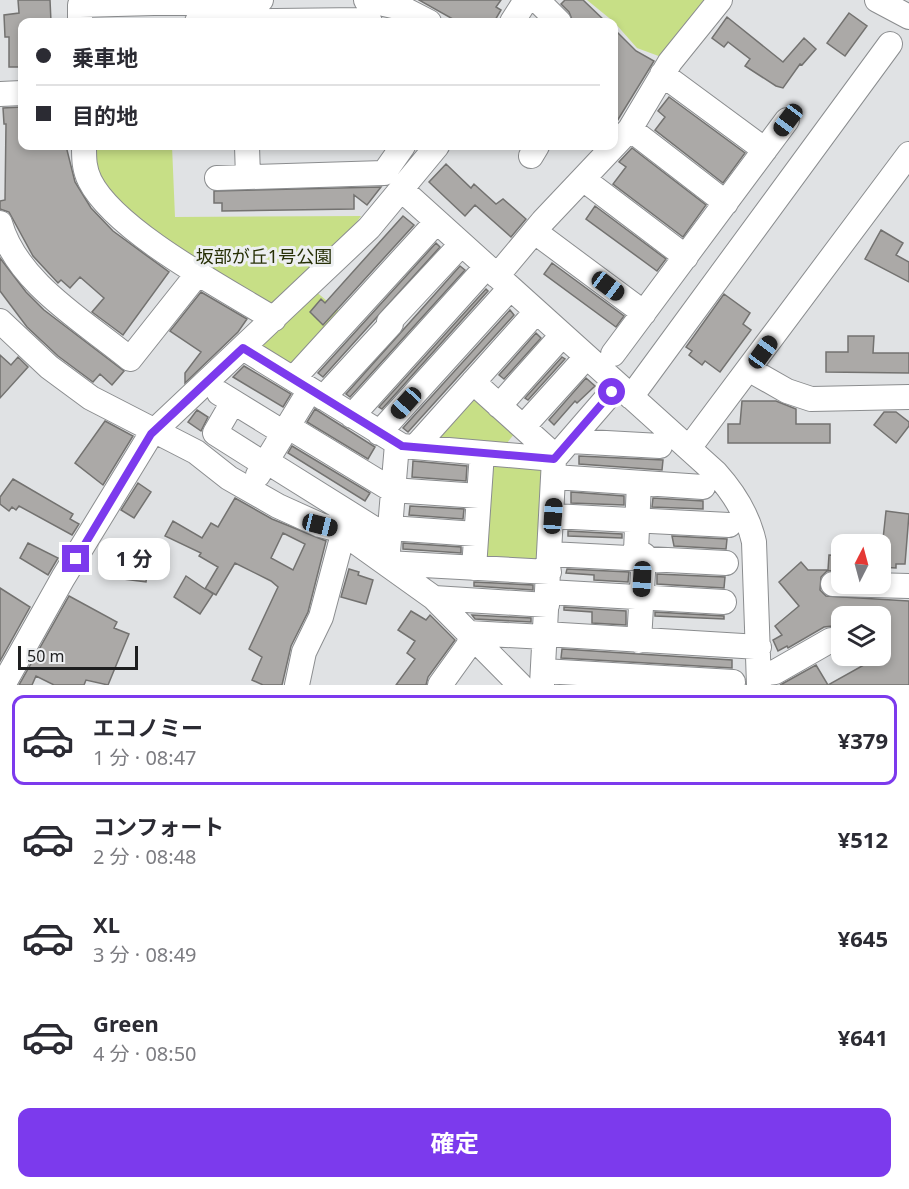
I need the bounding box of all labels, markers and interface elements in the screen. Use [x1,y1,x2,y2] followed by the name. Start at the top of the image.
[72,42,138,72] text: 乗車地
[72,100,138,130] text: 目的地
[770,100,806,140] car
[196,244,332,268] park label: 坂部が丘1号公園
[588,268,628,304] car
[745,332,781,372] car
[598,378,625,405] route start
[387,384,425,422] car
[543,497,563,535] car
[300,512,340,538] car
[831,534,891,594] north arrow
[831,534,891,666] map controls
[97,538,169,580] callout: 1 分
[62,545,89,572] route end
[116,545,152,572] text: 1 分
[632,561,652,597] car
[831,606,891,666] button: layers
[18,643,138,670] scale bar
[27,645,64,667] text: 50 m
[93,712,203,742] text: エコノミー
[21,713,75,767] icon: car
[838,725,888,755] text: ¥379
[93,744,197,771] text: 1 分 · 08:47
[93,811,224,841] text: コンフォート
[21,812,75,866] icon: car
[838,824,888,854] text: ¥512
[93,843,197,870] text: 2 分 · 08:48
[93,909,120,939] text: XL
[21,911,75,965] icon: car
[838,923,888,953] text: ¥645
[93,941,197,968] text: 3 分 · 08:49
[93,1008,159,1038] text: Green
[21,1010,75,1064] icon: car
[838,1022,888,1052] text: ¥641
[93,1040,197,1067] text: 4 分 · 08:50
[18,1108,891,1177] button: 確定

